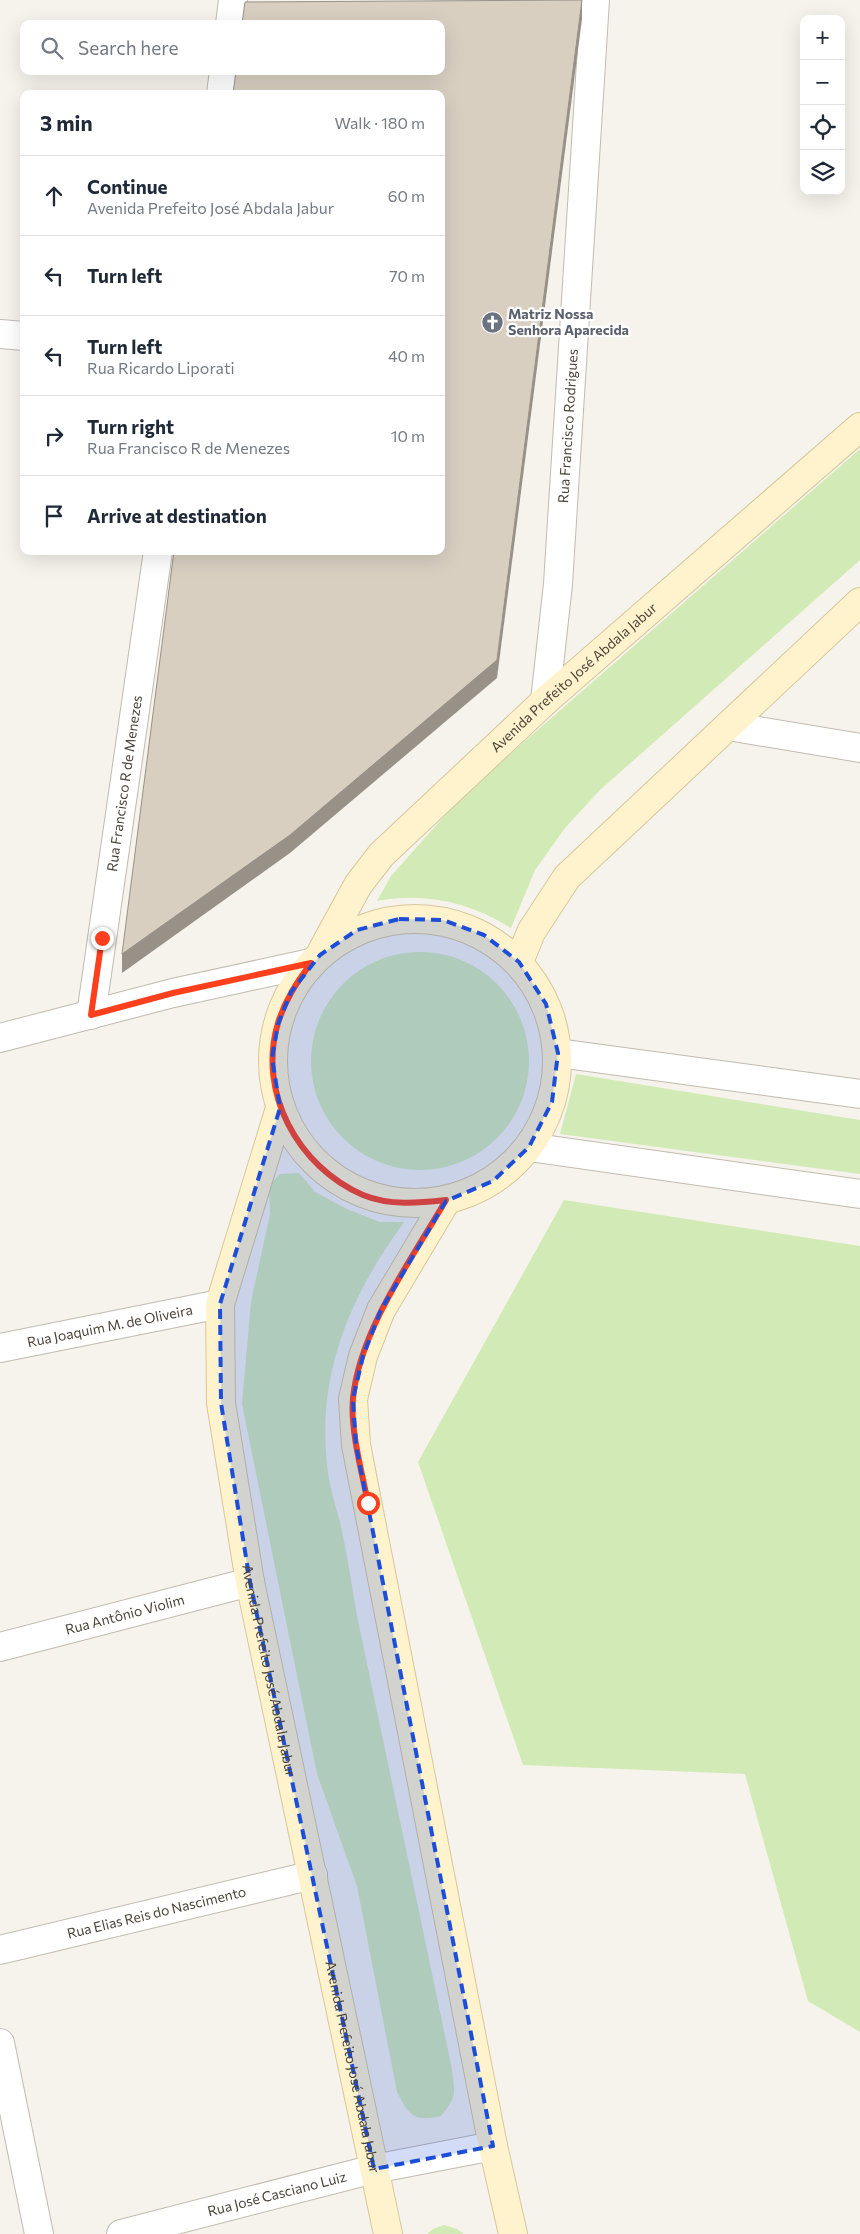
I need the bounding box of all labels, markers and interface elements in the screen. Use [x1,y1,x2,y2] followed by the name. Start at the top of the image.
[800,15,845,195] map controls
[800,15,845,60] button: +
[20,20,445,75] search box
[38,34,66,62] icon: search
[78,36,178,59] text: Search here
[800,60,845,105] button: −
[800,105,845,150] button: locate
[40,110,93,135] text: 3 min
[335,113,425,132] text: Walk · 180 m
[800,150,845,195] button: layers
[87,175,167,198] text: Continue
[40,182,68,210] icon: ahead
[388,186,425,205] text: 60 m
[87,198,334,217] text: Avenida Prefeito José Abdala Jabur
[40,262,68,290] icon: left
[87,264,162,287] text: Turn left
[389,266,425,285] text: 70 m
[508,305,629,338] place label: Matriz Nossa Senhora Aparecida
[480,310,504,334] church icon: Matriz Nossa Senhora Aparecida
[87,335,162,358] text: Turn left
[40,342,68,370] icon: left
[388,346,425,365] text: 40 m
[554,348,581,504] street label: Rua Francisco Rodrigues
[87,358,235,377] text: Rua Ricardo Liporati
[87,415,174,438] text: Turn right
[40,422,68,450] icon: right
[391,426,425,445] text: 10 m
[87,438,290,457] text: Rua Francisco R de Menezes
[40,502,68,530] icon: arrive
[87,504,267,527] text: Arrive at destination
[487,599,660,756] street label: Avenida Prefeito José Abdala Jabur
[103,694,145,873] street label: Rua Francisco R de Menezes
[91,927,114,950] route end
[25,1301,194,1350] street label: Rua Joaquim M. de Oliveira
[357,1492,380,1515] route start
[239,1563,300,1779] street label: Avenida Prefeito José Abdala Jabur
[63,1590,186,1638] street label: Rua Antônio Violim
[65,1882,248,1942] street label: Rua Elias Reis do Nascimento
[322,1959,384,2175] street label: Avenida Prefeito José Abdala Jabur
[206,2167,348,2219] street label: Rua José Casciano Luiz

